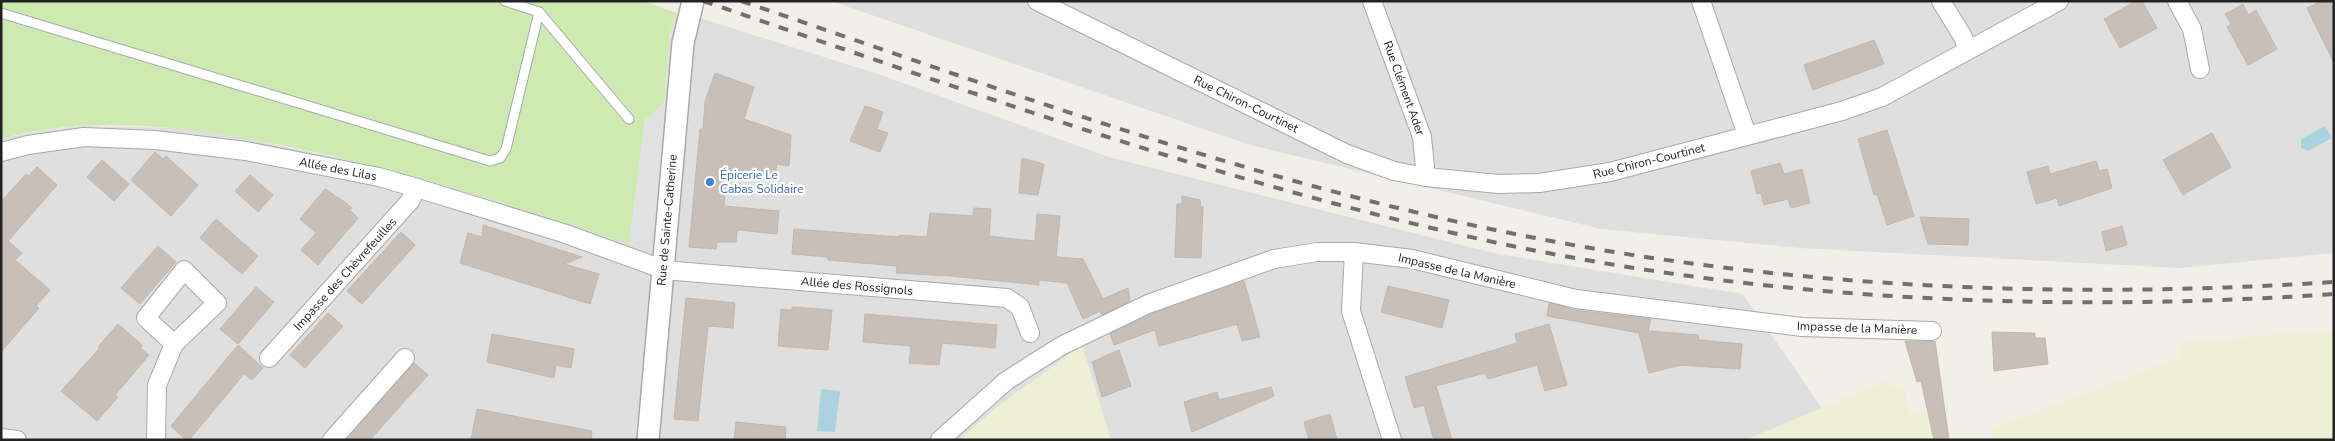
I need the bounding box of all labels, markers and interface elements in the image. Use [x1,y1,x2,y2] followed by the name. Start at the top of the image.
[1379,39,1429,138] street label: Rue Clément Ader
[1191,72,1302,137] street label: Rue Chiron-Courtinet
[1591,139,1707,183] street label: Rue Chiron-Courtinet
[298,154,378,184] street label: Allée des Lilas
[653,154,681,286] street label: Rue de Sainte-Catherine
[720,167,804,197] place label: Épicerie Le Cabas Solidaire
[704,176,716,188] marker: Épicerie Le Cabas Solidaire
[290,214,400,334] street label: Impasse des Chèvrefeuilles
[1397,250,1517,292] street label: Impasse de la Manière
[800,273,914,299] street label: Allée des Rossignols
[1797,318,1917,338] street label: Impasse de la Manière

